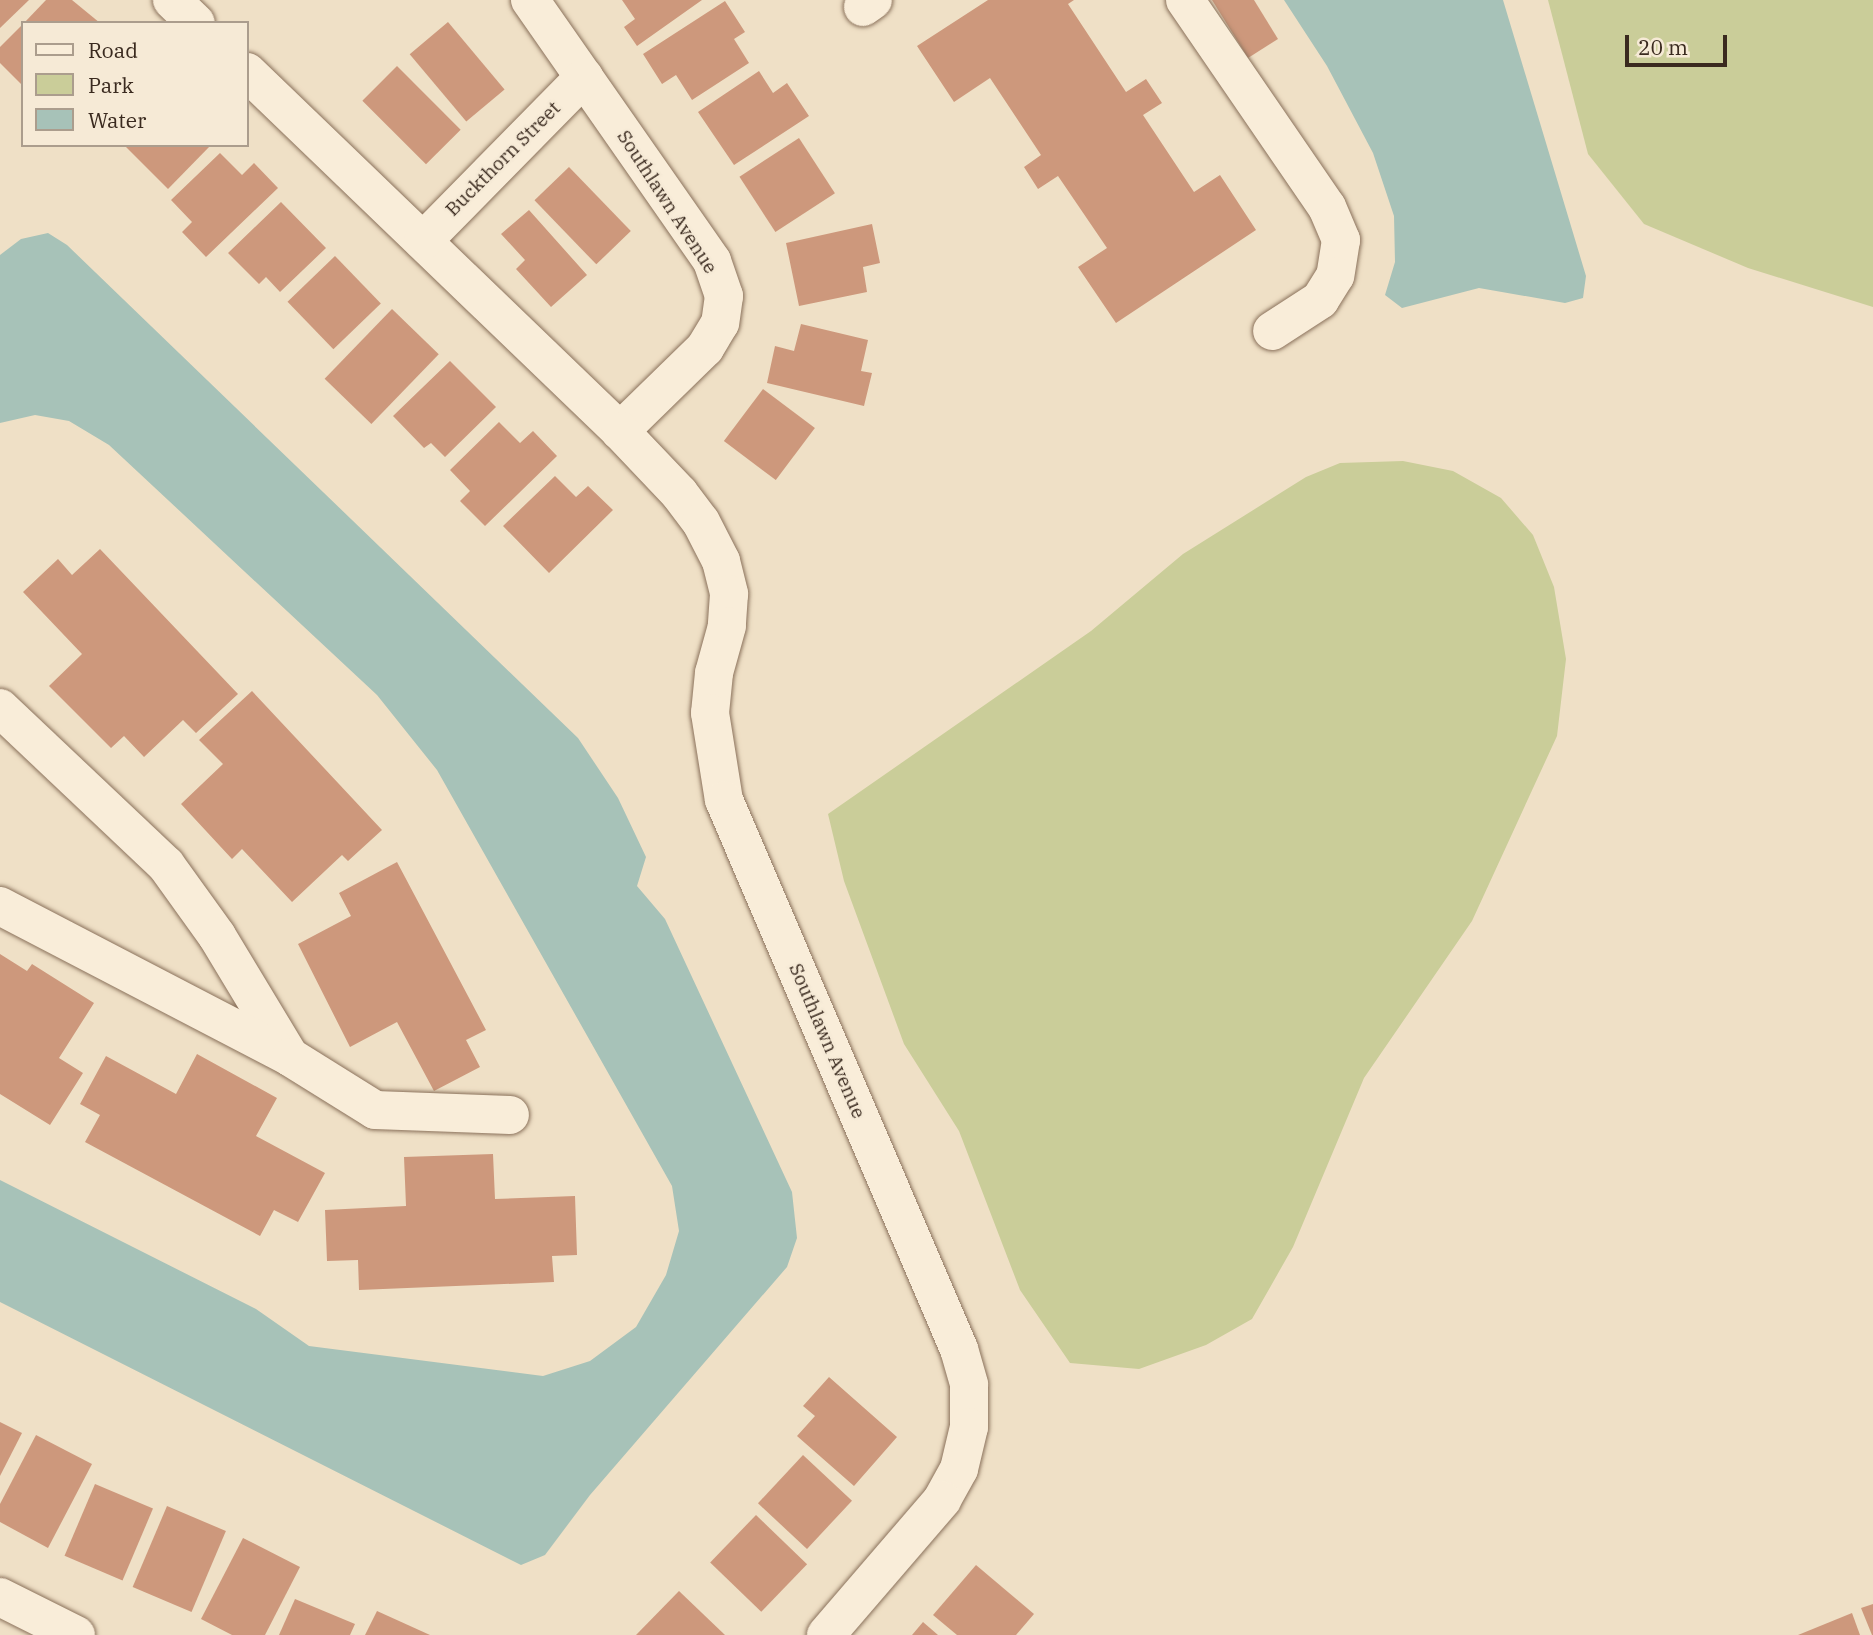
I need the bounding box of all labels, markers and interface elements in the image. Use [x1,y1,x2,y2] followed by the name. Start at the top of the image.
[21,21,248,147] legend
[1628,21,1730,65] scale bar
[1638,33,1688,61] text: 20 m
[88,36,138,64] text: Road
[88,71,134,99] text: Park
[441,97,565,221] street label: Buckthorn Street
[88,106,146,134] text: Water
[612,126,722,278] street label: Southlawn Avenue
[784,960,870,1122] street label: Southlawn Avenue

